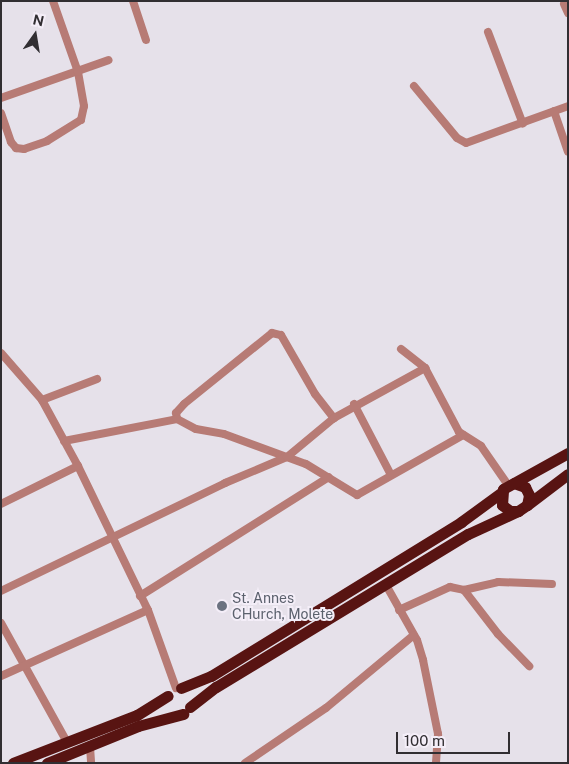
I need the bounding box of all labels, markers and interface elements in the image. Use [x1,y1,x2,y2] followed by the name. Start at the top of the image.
[10,10,60,60] north arrow
[31,11,46,29] text: N
[232,590,333,622] place label: St. Annes CHurch, Molete
[216,600,228,612] marker: St. Annes CHurch, Molete
[399,722,513,754] scale bar
[404,732,445,749] text: 100 m

